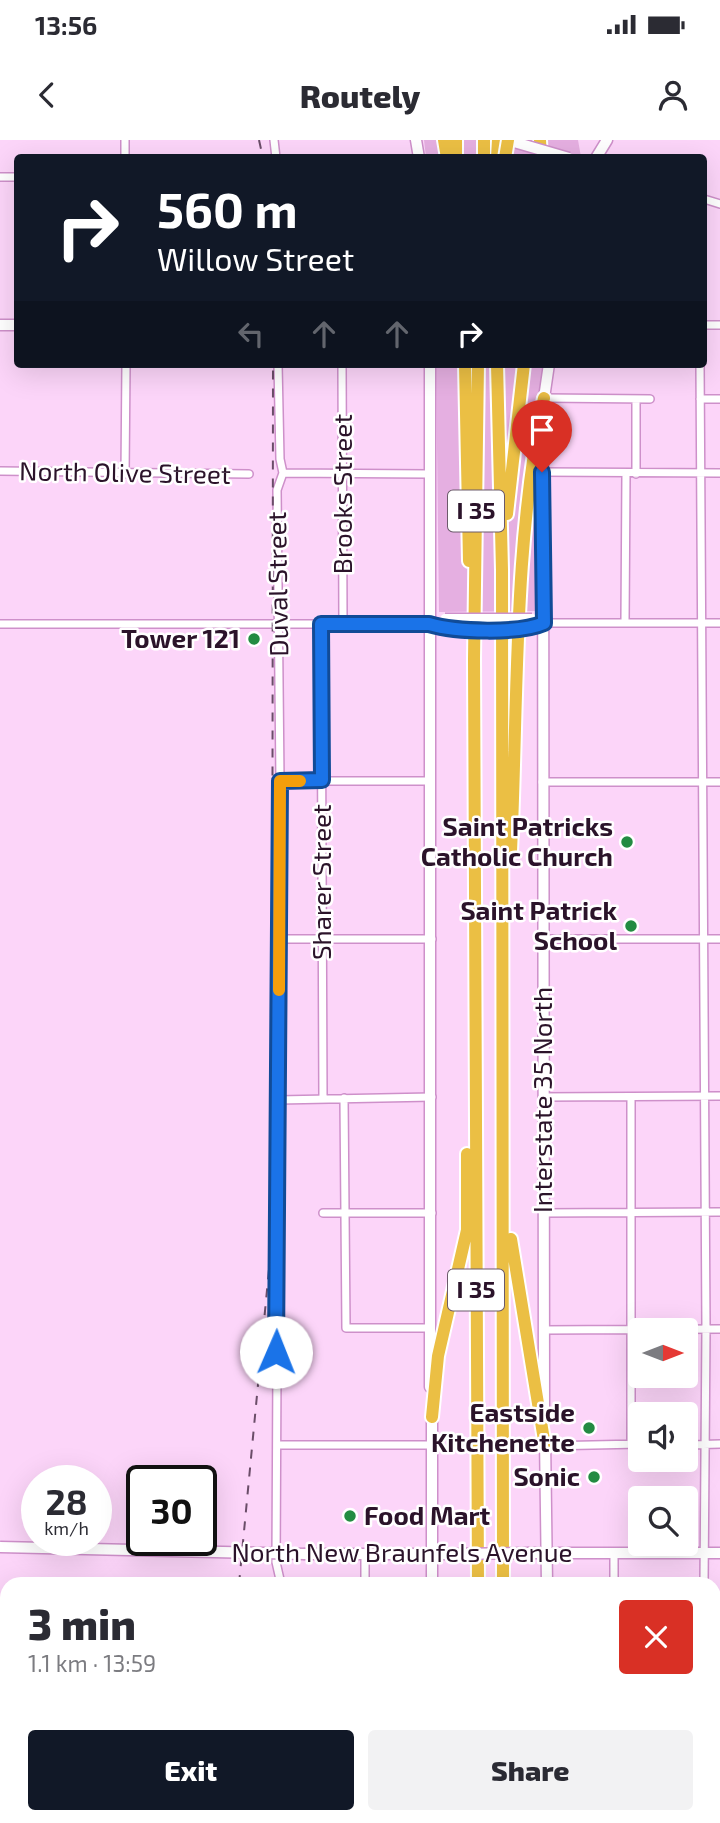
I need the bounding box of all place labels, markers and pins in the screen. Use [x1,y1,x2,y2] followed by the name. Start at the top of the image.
[512,400,572,472] pin
[121,622,240,653] place label: Tower 121
[246,631,262,647] marker: Tower 121
[421,810,613,871] place label: Saint Patricks Catholic Church
[619,834,635,850] marker: Saint Patricks Catholic Church
[460,894,617,955] place label: Saint Patrick School
[623,918,639,934] marker: Saint Patrick School
[431,1396,575,1457] place label: Eastside Kitchenette
[581,1420,597,1436] marker: Eastside Kitchenette
[513,1460,580,1491] place label: Sonic
[586,1469,602,1485] marker: Sonic
[364,1499,491,1530] place label: Food Mart
[342,1508,358,1524] marker: Food Mart

